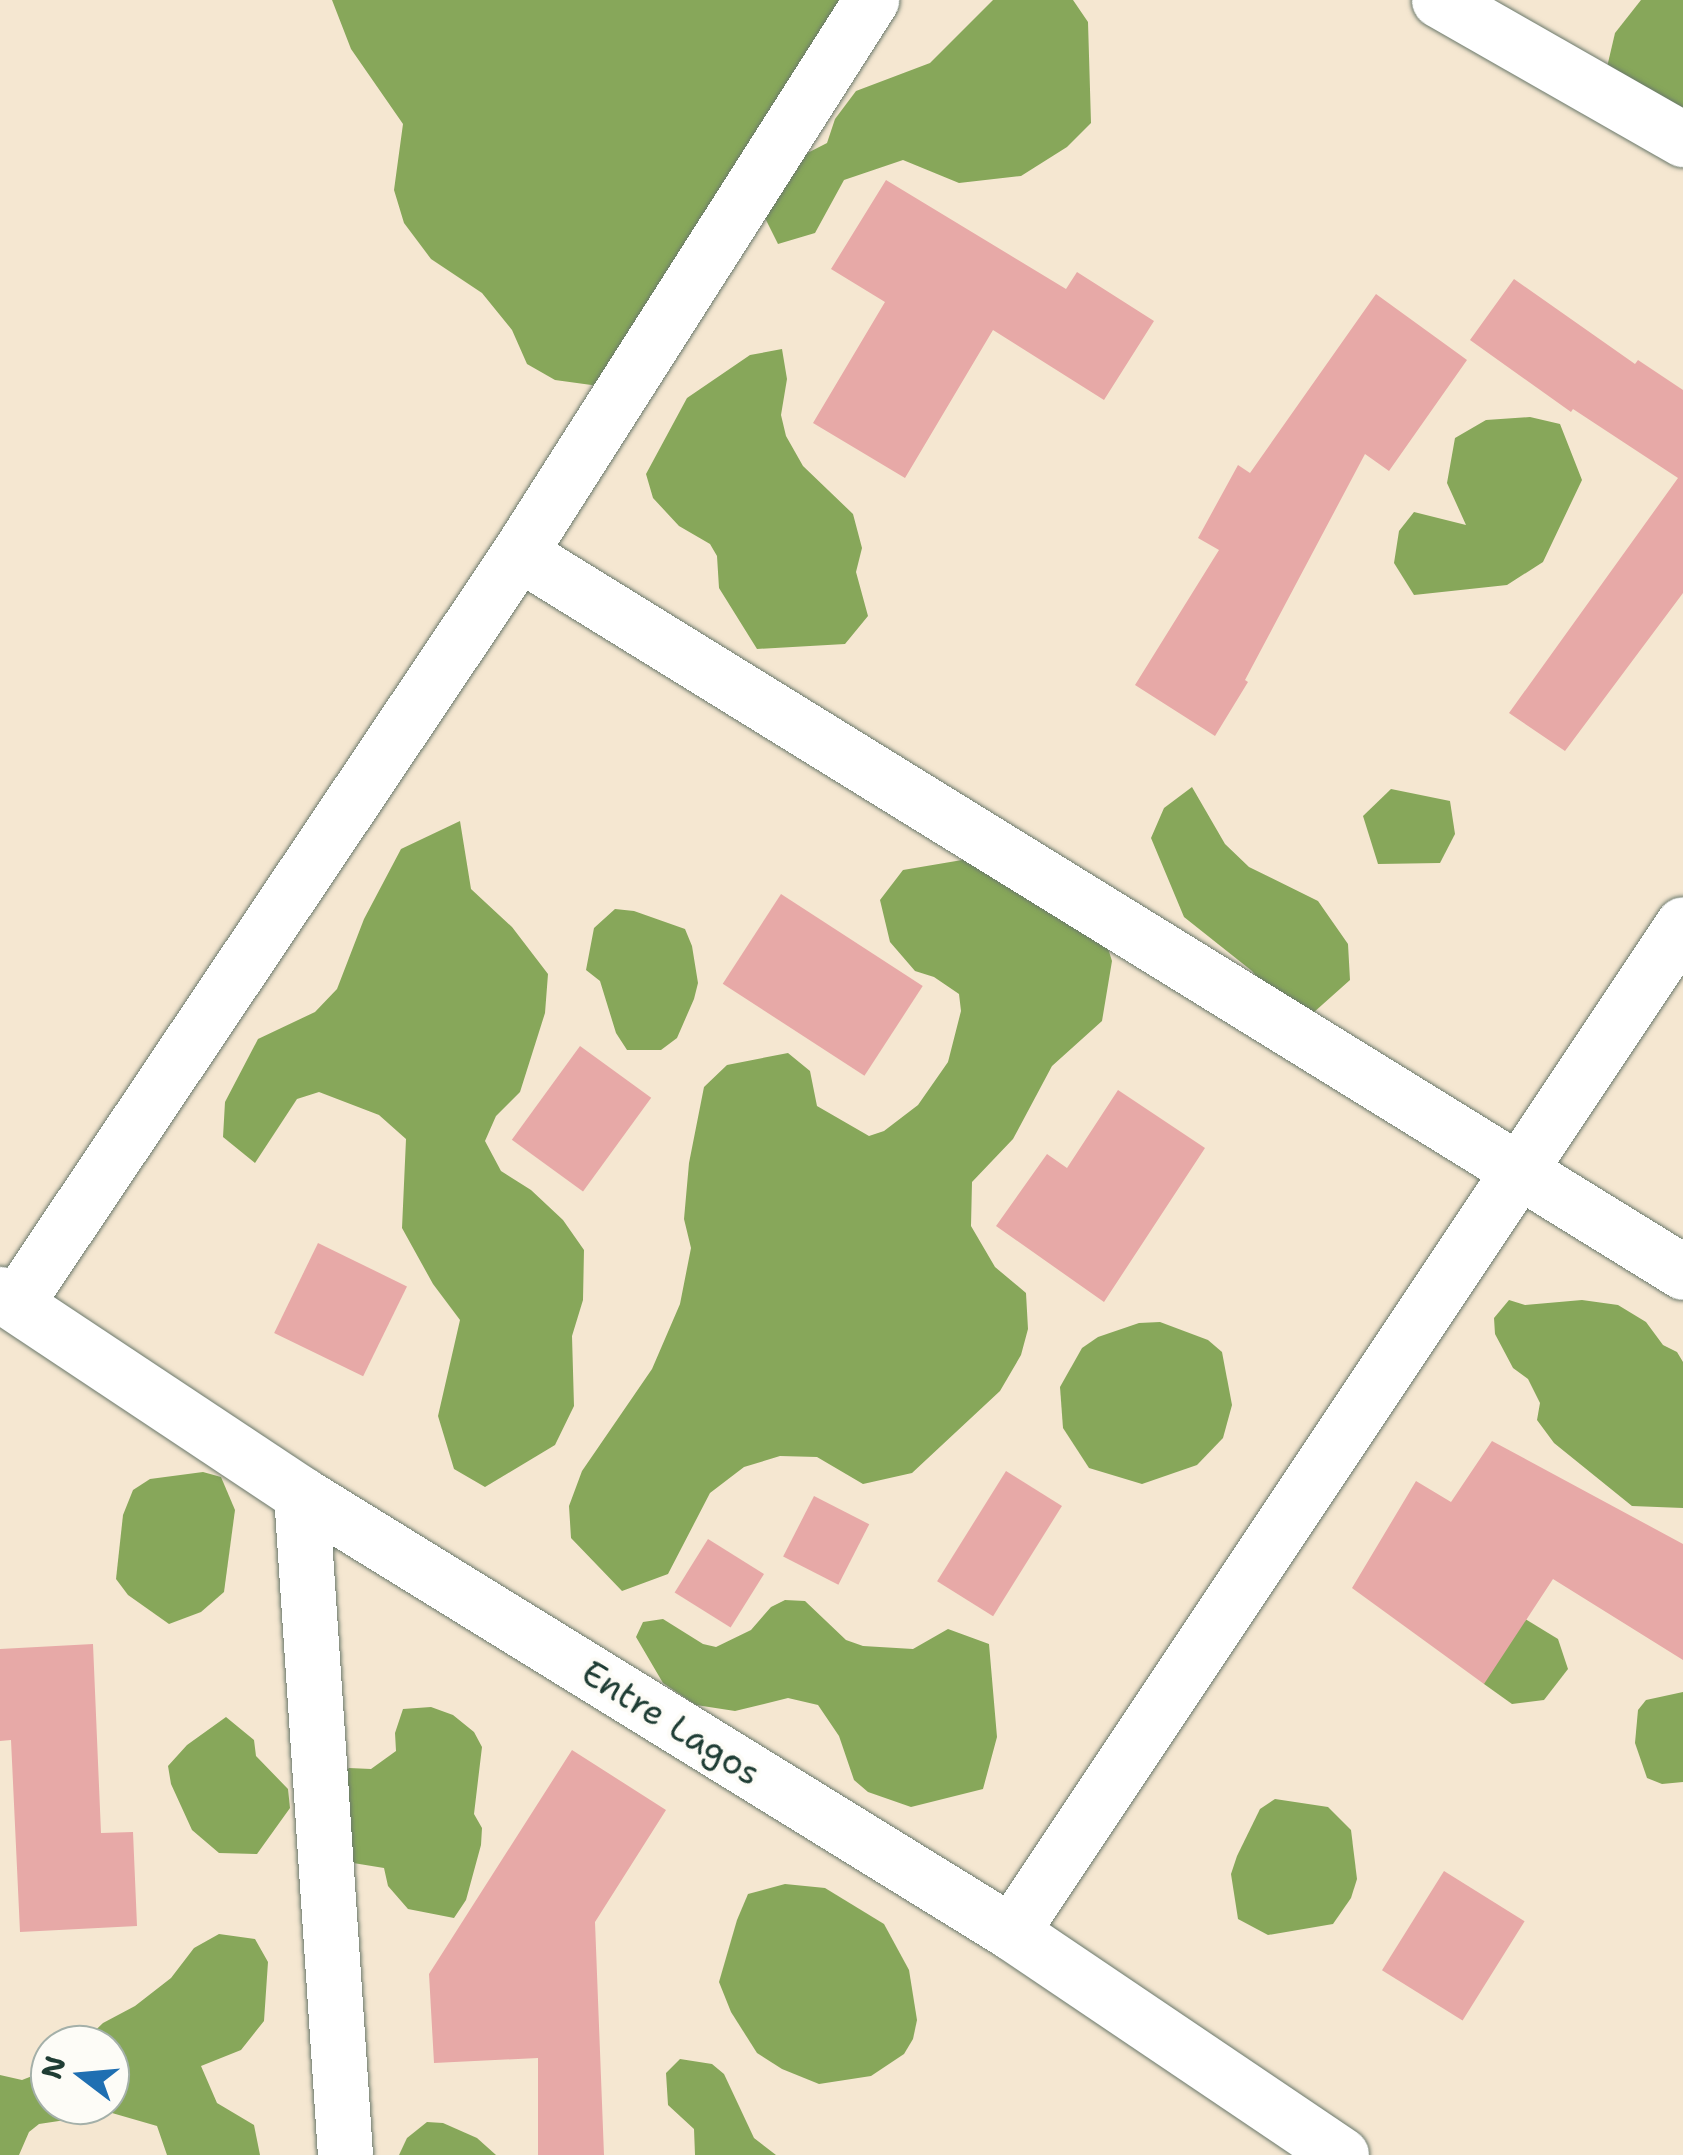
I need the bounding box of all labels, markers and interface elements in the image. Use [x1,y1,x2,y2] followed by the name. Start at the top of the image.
[574,1651,768,1795] street label: Entre Lagos
[30,2025,130,2125] north arrow
[32,2051,74,2083] text: N

